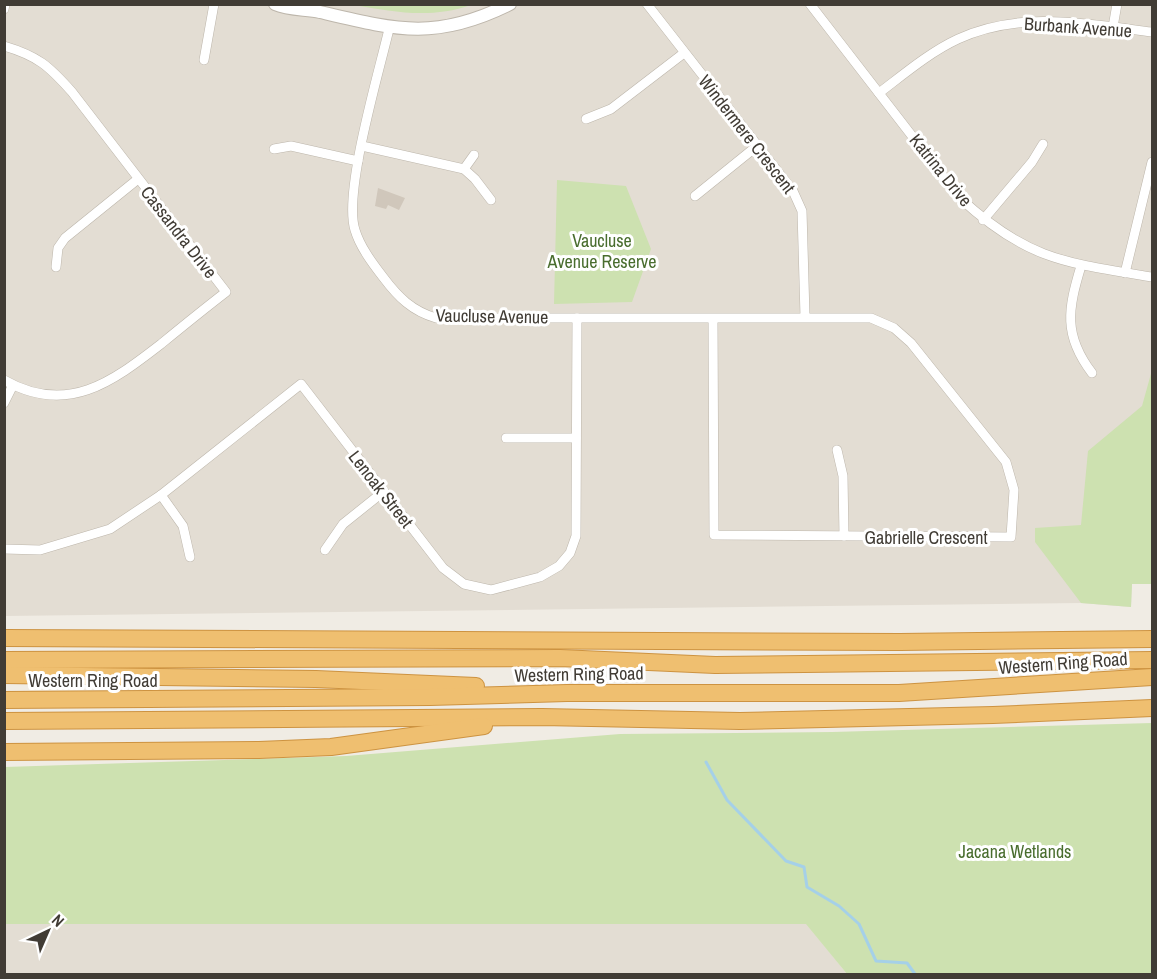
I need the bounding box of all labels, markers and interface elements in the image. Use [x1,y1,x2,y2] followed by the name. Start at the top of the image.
[1023,11,1133,43] street label: Burbank Avenue
[693,69,801,199] street label: Windermere Crescent
[904,128,978,212] street label: Katrina Drive
[135,181,223,283] street label: Cassandra Drive
[547,228,656,274] park label: Vaucluse Avenue Reserve
[435,303,549,329] street label: Vaucluse Avenue
[343,445,419,533] street label: Lenoak Street
[864,525,988,550] street label: Gabrielle Crescent
[998,646,1128,680] street label: Western Ring Road
[514,660,644,688] street label: Western Ring Road
[28,668,158,693] street label: Western Ring Road
[959,839,1071,864] park label: Jacana Wetlands
[18,901,78,961] north arrow
[47,909,69,931] text: N

